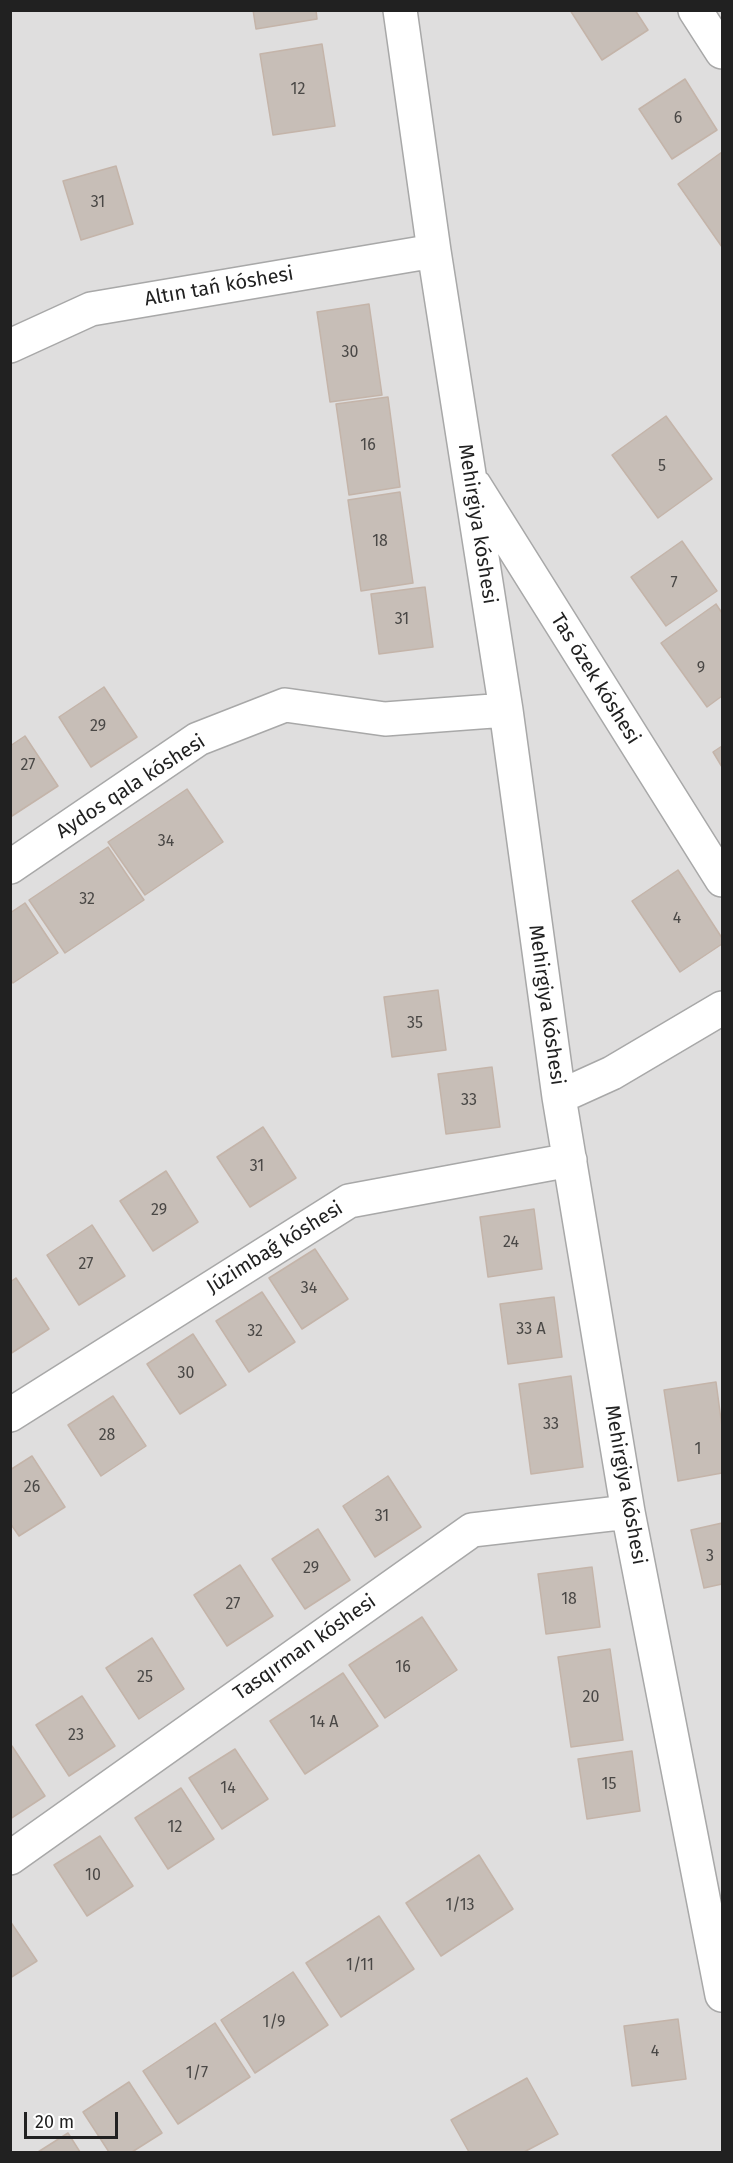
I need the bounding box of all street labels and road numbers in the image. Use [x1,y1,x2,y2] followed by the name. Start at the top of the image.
[143,262,295,312] street label: Altın tań kóshesi
[453,442,501,606] street label: Mehirgiya kóshesi
[545,609,645,749] street label: Tas ózek kóshesi
[52,730,210,844] street label: Aydos qala kóshesi
[523,923,569,1087] street label: Mehirgiya kóshesi
[202,1196,348,1300] street label: Júzimbaǵ kóshesi
[599,1403,651,1567] street label: Mehirgiya kóshesi
[229,1590,381,1706] street label: Tasqırman kóshesi

